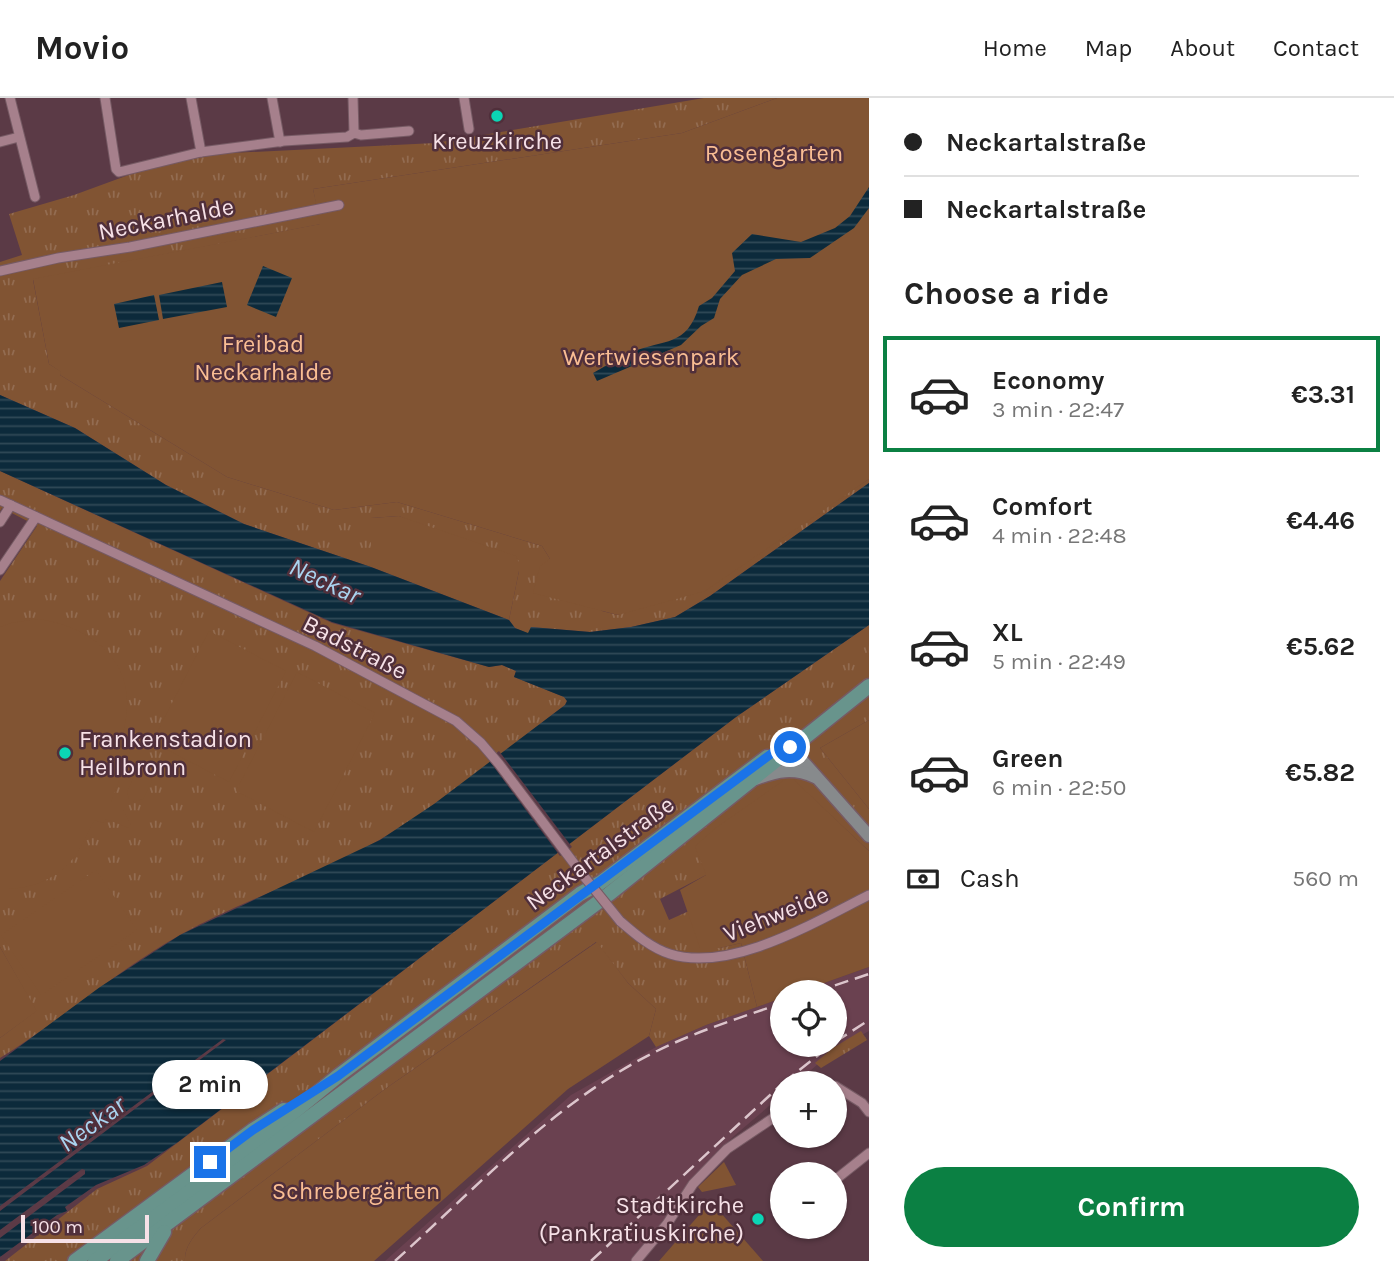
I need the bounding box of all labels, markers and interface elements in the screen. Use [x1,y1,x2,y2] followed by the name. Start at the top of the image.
[35,29,129,67] text: Movio
[983,34,1047,62] text: Home
[1085,34,1132,62] text: Map
[1170,34,1235,62] text: About
[1273,34,1359,62] text: Contact
[489,108,505,124] marker: Kreuzkirche
[432,127,562,155] place label: Kreuzkirche
[946,127,1146,158] text: Neckartalstraße
[705,139,843,167] park label: Rosengarten
[96,192,236,246] street label: Neckarhalde
[946,194,1146,225] text: Neckartalstraße
[904,275,1109,312] text: Choose a ride
[194,330,332,386] park label: Freibad Neckarhalde
[563,343,739,371] park label: Wertwiesenpark
[908,363,971,426] icon: car
[992,365,1104,396] text: Economy
[1291,379,1355,410] text: €3.31
[992,396,1124,423] text: 3 min · 22:47
[908,489,971,552] icon: car
[992,491,1093,522] text: Comfort
[1286,505,1355,536] text: €4.46
[992,522,1127,549] text: 4 min · 22:48
[284,551,367,611] water label: Neckar
[298,609,412,685] street label: Badstraße
[908,615,971,678] icon: car
[992,617,1023,648] text: XL
[1286,631,1355,662] text: €5.62
[992,648,1126,675] text: 5 min · 22:49
[79,725,252,781] place label: Frankenstadion Heilbronn
[774,731,806,763] route start
[908,741,971,804] icon: car
[992,743,1064,774] text: Green
[57,745,73,761] marker: Frankenstadion Heilbronn
[1285,757,1355,788] text: €5.82
[992,774,1127,801] text: 6 min · 22:50
[521,790,679,916] street label: Neckartalstraße
[904,860,942,898] icon: cash
[960,863,1020,894] text: Cash
[1292,865,1359,892] text: 560 m
[719,880,833,948] street label: Viehweide
[770,980,847,1239] map controls
[770,980,847,1057] button: locate
[152,1060,268,1110] callout: 2 min
[178,1071,242,1098] text: 2 min
[770,1071,847,1148] button: +
[52,1089,132,1159] water label: Neckar
[194,1146,226,1178] route end
[770,1162,847,1239] button: −
[904,1167,1359,1247] button: Confirm
[272,1177,440,1205] park label: Schrebergärten
[539,1191,744,1247] place label: Stadtkirche (Pankratiuskirche)
[750,1211,766,1227] marker: Stadtkirche (Pankratiuskirche)
[21,1212,149,1244] scale bar
[32,1216,83,1238] text: 100 m

